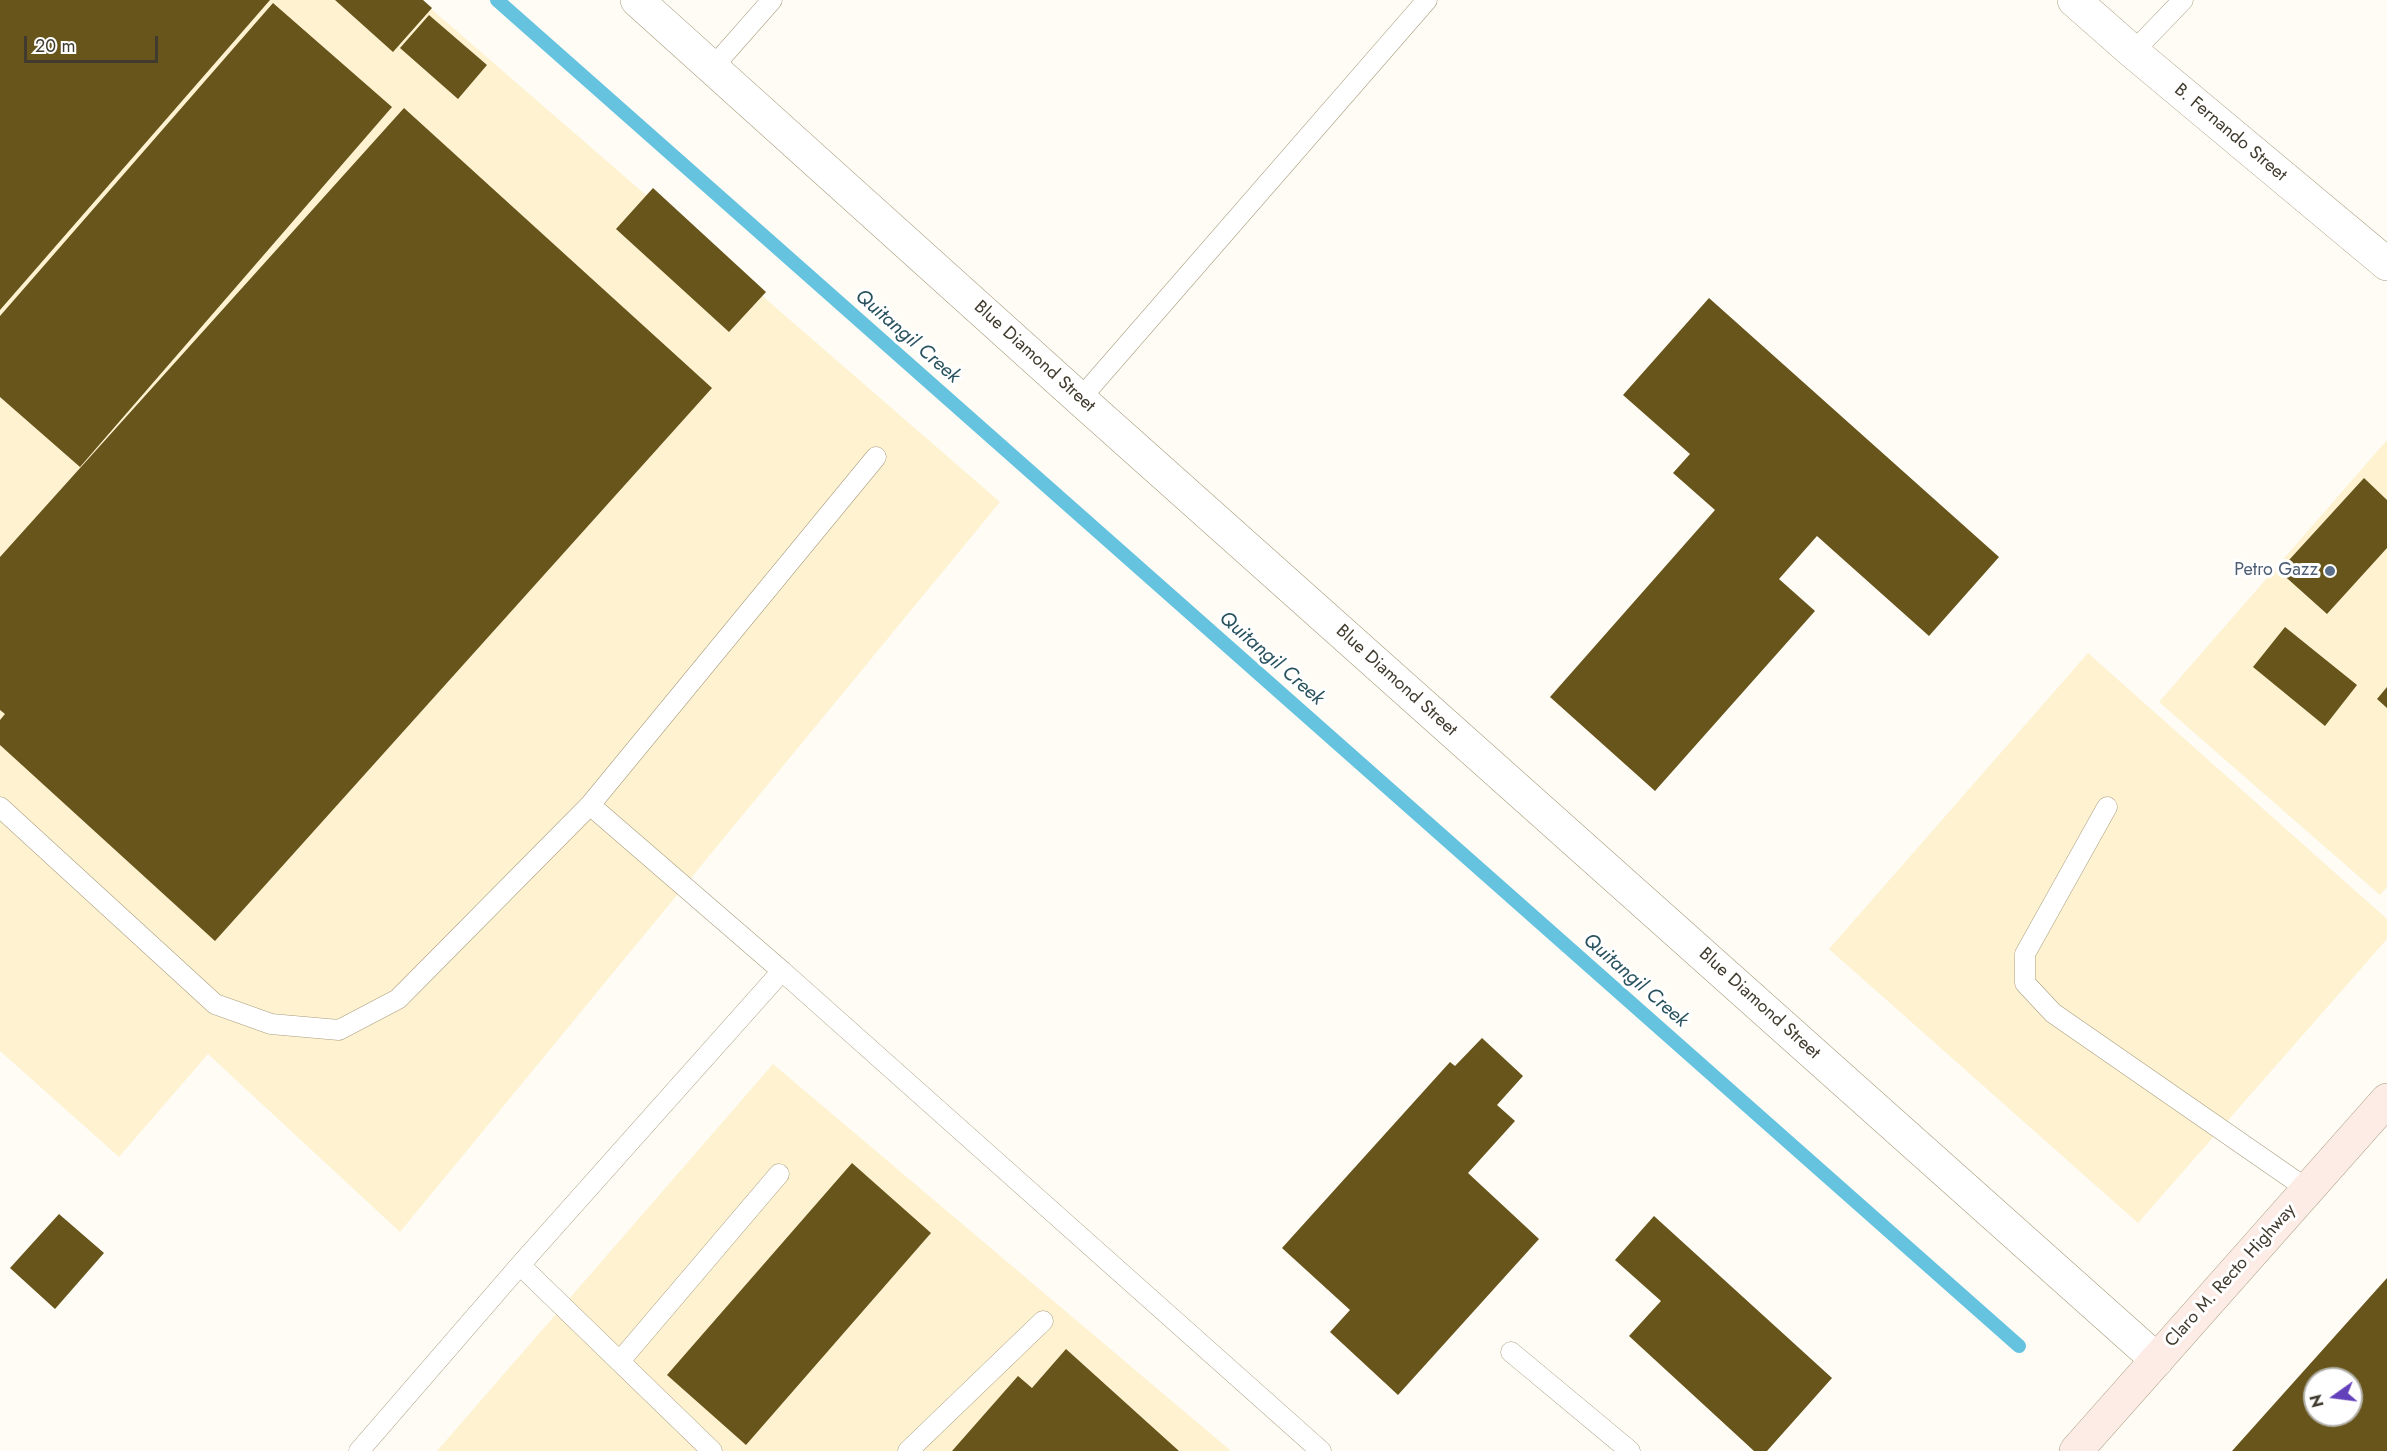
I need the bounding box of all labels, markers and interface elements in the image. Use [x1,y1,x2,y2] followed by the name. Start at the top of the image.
[27,24,160,62] scale bar
[35,33,75,59] text: 20 m
[2169,80,2291,186] street label: B. Fernando Street
[850,285,964,389] water label: Quitangil Creek
[969,297,1099,417] street label: Blue Diamond Street
[2234,560,2318,582] place label: Petro Gazz
[2323,564,2337,578] marker: Petro Gazz
[1214,607,1328,711] water label: Quitangil Creek
[1331,621,1461,741] street label: Blue Diamond Street
[1578,929,1692,1033] water label: Quitangil Creek
[1694,944,1824,1064] street label: Blue Diamond Street
[2161,1200,2301,1352] street label: Claro M. Recto Highway
[2303,1367,2363,1427] north arrow
[2304,1392,2330,1410] text: N

